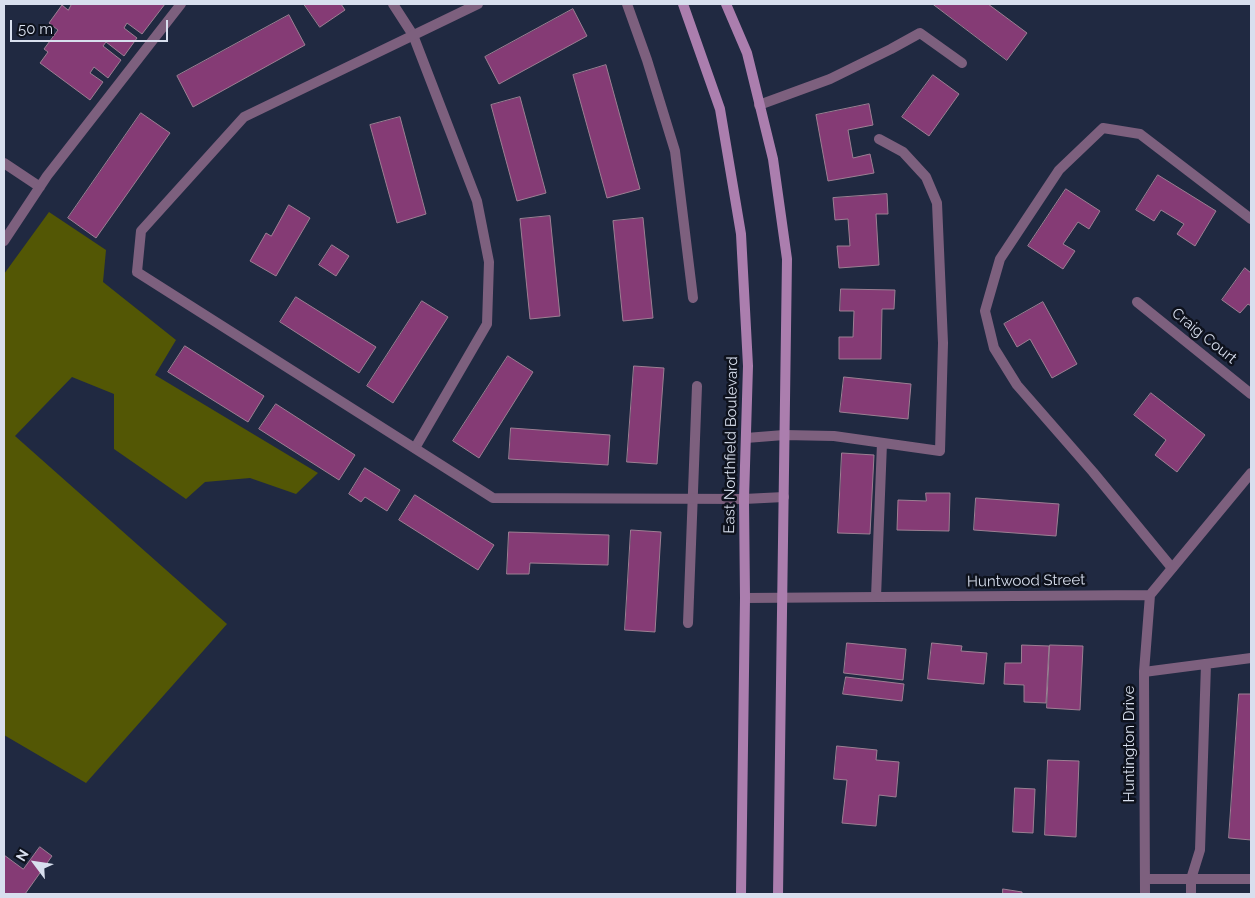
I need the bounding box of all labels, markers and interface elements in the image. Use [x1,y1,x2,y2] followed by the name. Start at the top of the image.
[12,10,170,42] scale bar
[18,20,53,38] text: 50 m
[1168,304,1240,368] street label: Craig Court
[720,356,742,534] street label: East Northfield Boulevard
[967,571,1085,591] street label: Huntwood Street
[1120,685,1138,803] street label: Huntington Drive
[10,838,60,888] north arrow
[13,847,32,864] text: N

